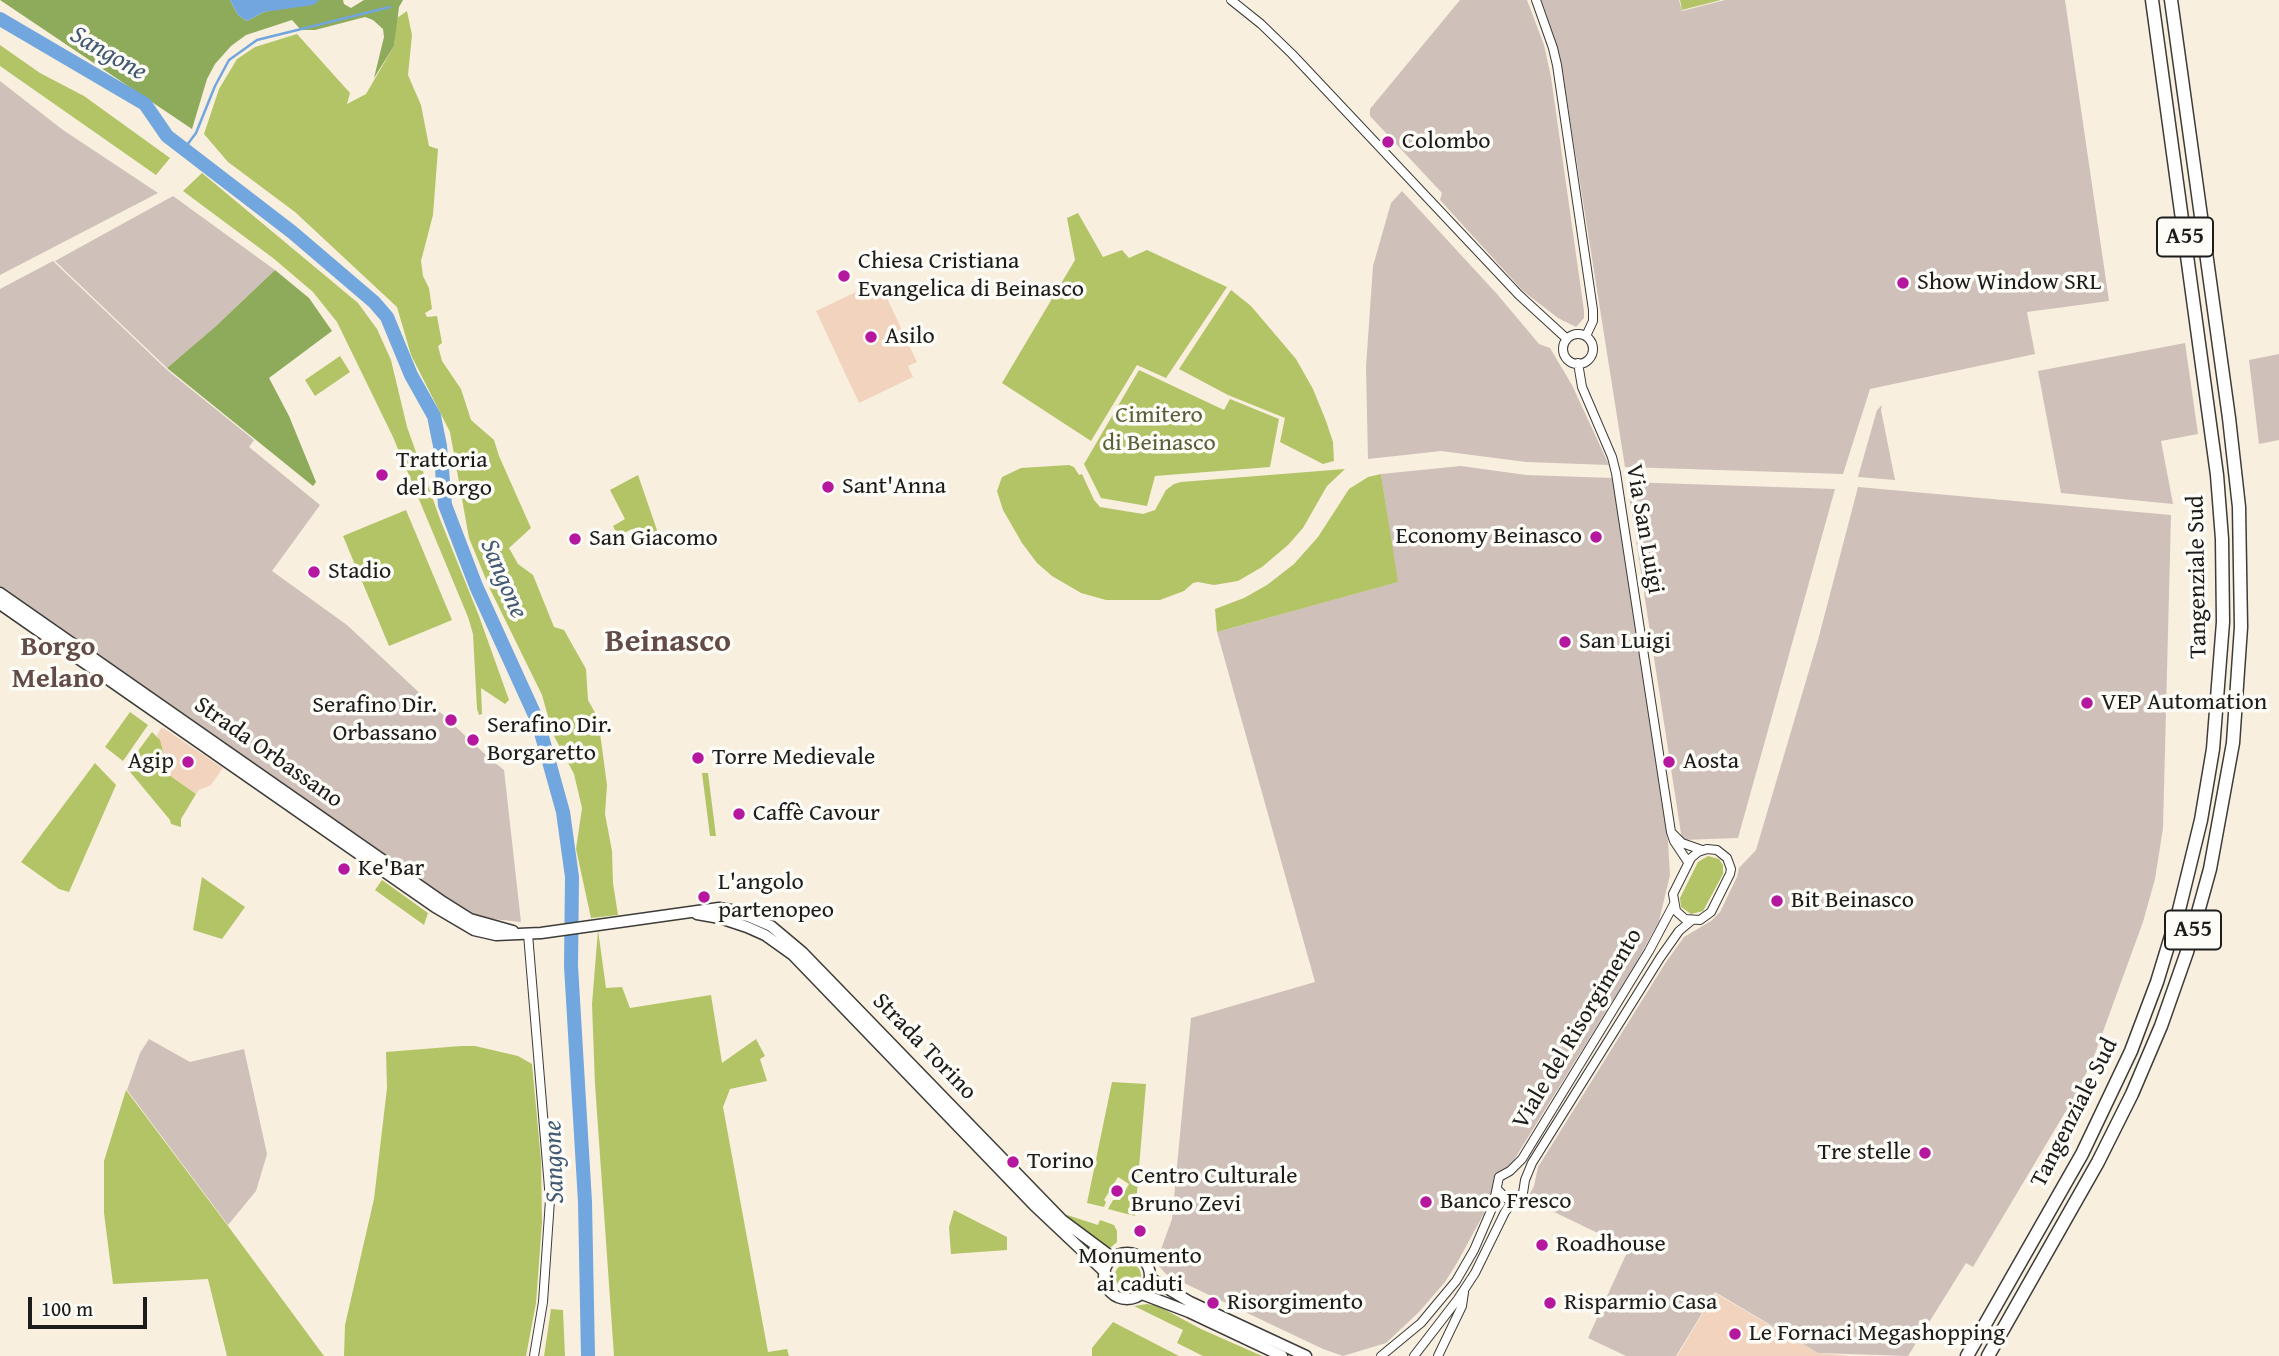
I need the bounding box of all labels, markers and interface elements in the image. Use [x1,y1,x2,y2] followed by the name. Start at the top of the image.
[64,20,152,88] water label: Sangone
[1402,128,1491,156] place label: Colombo
[1380,134,1396,150] marker: Colombo
[2157,218,2213,256] road number: A55
[858,248,1084,304] place label: Chiesa Cristiana Evangelica di Beinasco
[836,268,852,284] marker: Chiesa Cristiana Evangelica di Beinasco
[1917,269,2101,297] place label: Show Window SRL
[1895,275,1911,291] marker: Show Window SRL
[885,323,935,351] place label: Asilo
[863,329,879,345] marker: Asilo
[1102,402,1216,458] park label: Cimitero di Beinasco
[396,447,492,503] place label: Trattoria del Borgo
[1618,462,1670,596] street label: Via San Luigi
[374,467,390,483] marker: Trattoria del Borgo
[842,473,946,501] place label: Sant'Anna
[820,479,836,495] marker: Sant'Anna
[2182,495,2214,659] street label: Tangenziale Sud
[1396,523,1582,551] place label: Economy Beinasco
[589,525,718,553] place label: San Giacomo
[1588,529,1604,545] marker: Economy Beinasco
[567,531,583,547] marker: San Giacomo
[472,535,534,623] water label: Sangone
[328,558,391,586] place label: Stadio
[306,564,322,580] marker: Stadio
[605,624,731,662] district label: Beinasco
[1579,628,1671,656] place label: San Luigi
[12,631,104,697] district label: Borgo Melano
[1557,634,1573,650] marker: San Luigi
[2101,689,2267,717] place label: VEP Automation
[188,691,348,815] street label: Strada Orbassano
[312,692,437,748] place label: Serafino Dir. Orbassano
[2079,695,2095,711] marker: VEP Automation
[443,712,459,728] marker: Serafino Dir. Orbassano
[487,712,612,768] place label: Serafino Dir. Borgaretto
[465,732,481,748] marker: Serafino Dir. Borgaretto
[712,744,875,772] place label: Torre Medievale
[128,748,174,776] place label: Agip
[1683,748,1739,776] place label: Aosta
[690,750,706,766] marker: Torre Medievale
[180,754,196,770] marker: Agip
[1661,754,1677,770] marker: Aosta
[753,800,880,828] place label: Caffè Cavour
[731,806,747,822] marker: Caffè Cavour
[358,855,424,883] place label: Ke'Bar
[336,861,352,877] marker: Ke'Bar
[718,869,834,925] place label: L'angolo partenopeo
[1791,887,1914,915] place label: Bit Beinasco
[696,889,712,905] marker: L'angolo partenopeo
[1769,893,1785,909] marker: Bit Beinasco
[2165,911,2221,950] road number: A55
[1507,923,1649,1135] street label: Viale del Risorgimento
[866,987,982,1107] street label: Strada Torino
[2025,1034,2125,1192] street label: Tangenziale Sud
[538,1120,572,1204] water label: Sangone
[1817,1139,1911,1167] place label: Tre stelle
[1917,1145,1933,1161] marker: Tre stelle
[1027,1148,1094,1176] place label: Torino
[1005,1154,1021,1170] marker: Torino
[1131,1163,1298,1219] place label: Centro Culturale Bruno Zevi
[1109,1183,1125,1199] marker: Centro Culturale Bruno Zevi
[1440,1188,1572,1216] place label: Banco Fresco
[1418,1194,1434,1210] marker: Banco Fresco
[1132,1223,1148,1239] marker: Monumento ai caduti
[1556,1231,1666,1259] place label: Roadhouse
[1534,1237,1550,1253] marker: Roadhouse
[1078,1243,1202,1299] place label: Monumento ai caduti
[32,1282,150,1326] scale bar
[1227,1289,1363,1317] place label: Risorgimento
[1564,1289,1717,1317] place label: Risparmio Casa
[41,1293,93,1324] text: 100 m
[1205,1295,1221,1311] marker: Risorgimento
[1542,1295,1558,1311] marker: Risparmio Casa
[1749,1320,2005,1348] place label: Le Fornaci Megashopping
[1727,1326,1743,1342] marker: Le Fornaci Megashopping

